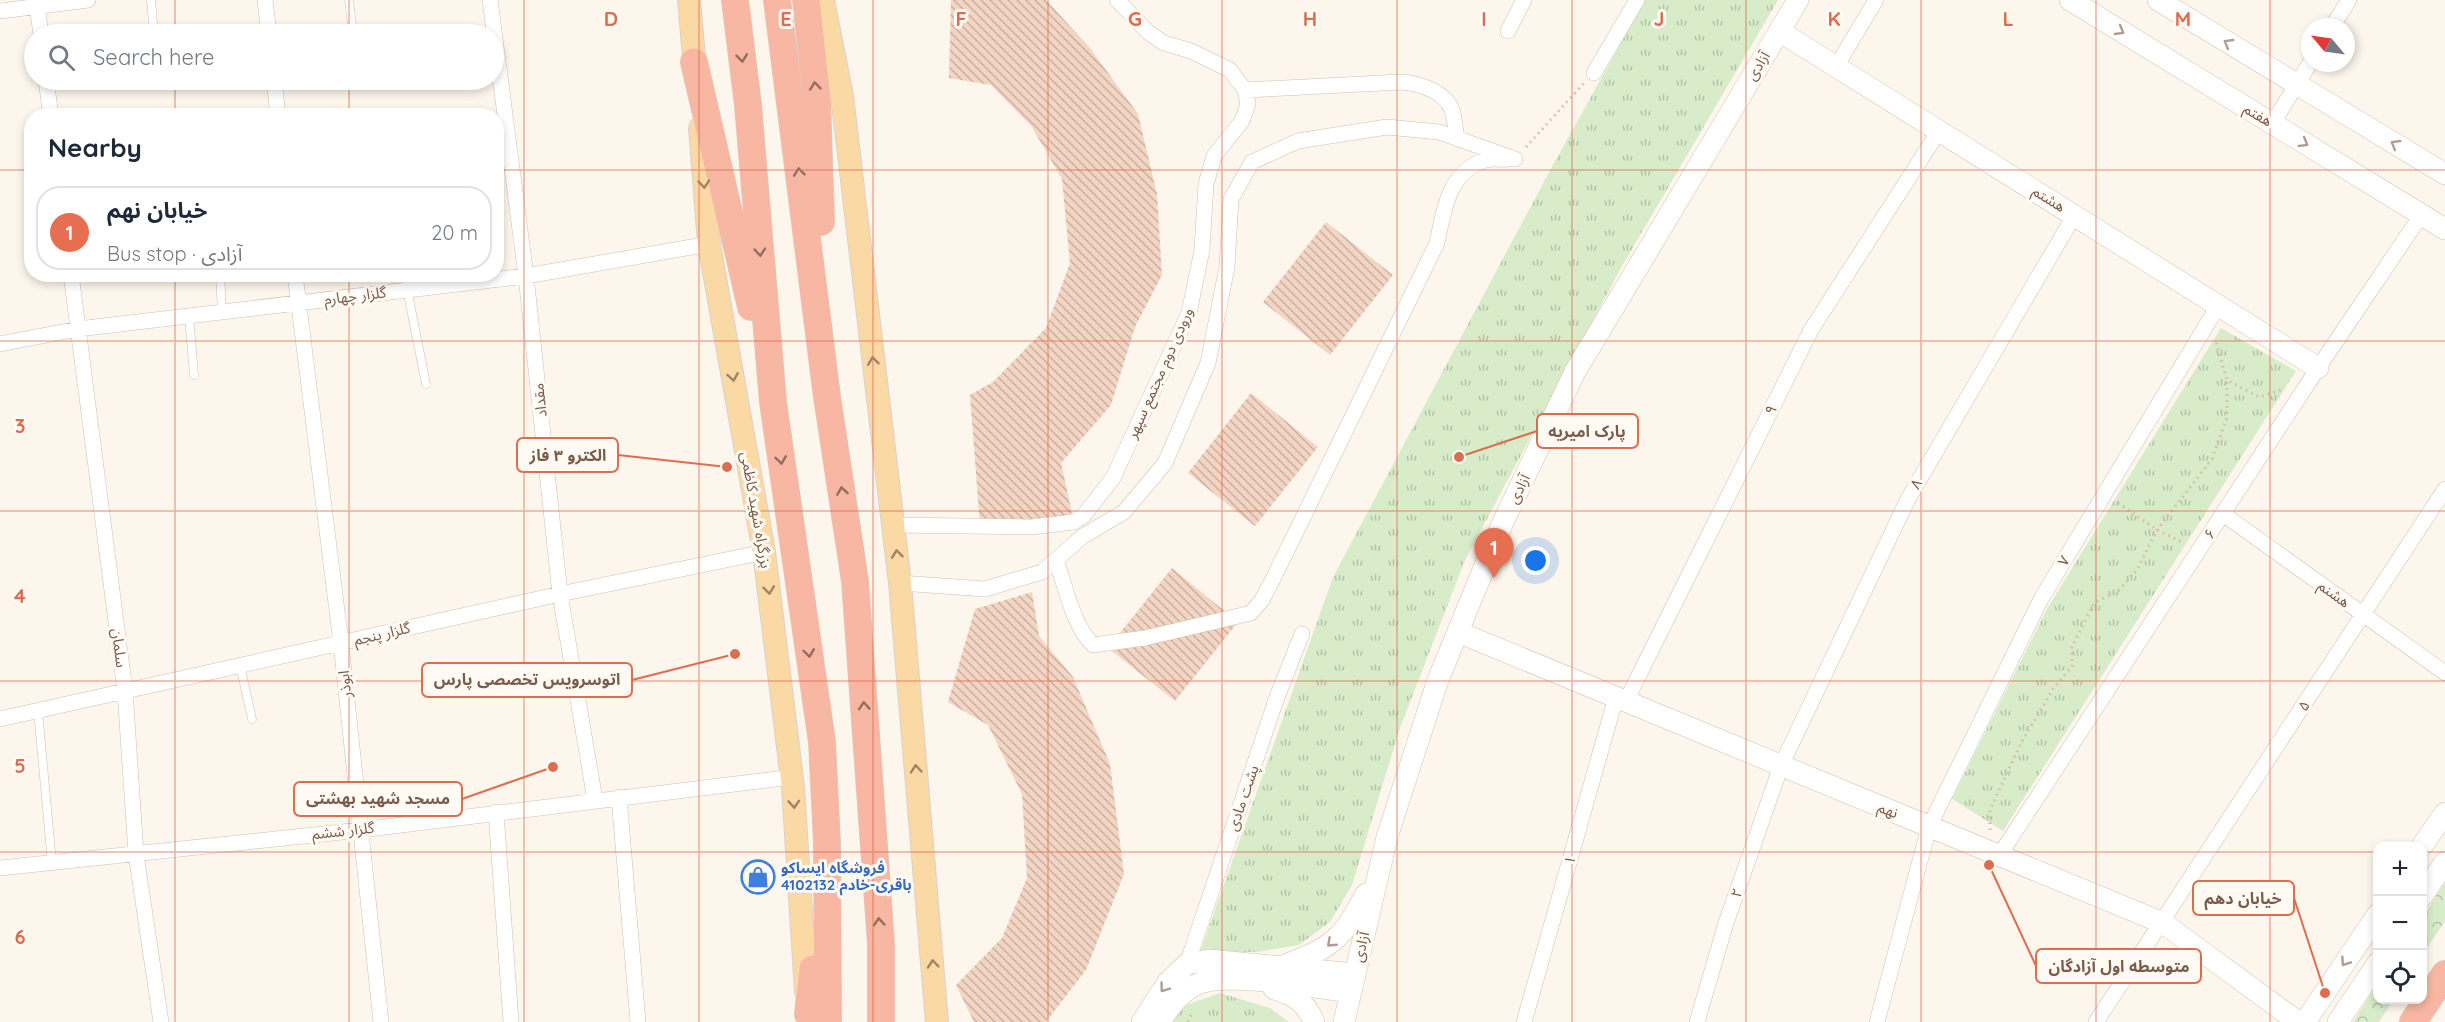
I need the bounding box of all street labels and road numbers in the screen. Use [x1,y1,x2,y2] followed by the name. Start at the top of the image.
[1742,47,1774,84] street label: آزادی
[2239,99,2276,132] street label: هفتم
[2028,181,2069,218] street label: هشتم
[323,282,388,311] street label: گلزار چهارم
[1122,304,1200,443] street label: ورودی دوم مجتمع سپهر
[528,382,551,418] street label: مقداد
[1760,402,1781,418] street label: ۹
[737,450,776,570] street label: بزرگراه شهید کاظمی
[1503,470,1534,507] street label: آزادی
[1905,475,1926,492] street label: ۸
[2199,525,2220,543] street label: ۶
[2053,552,2074,569] street label: ۷
[2313,576,2354,613] street label: هشنم
[352,618,413,651] street label: گلزار پنجم
[108,627,131,669] street label: سلمان
[334,669,355,700] street label: ابوذر
[2293,697,2314,715] street label: ۵
[1222,762,1264,834] street label: پشت مادی
[1875,797,1901,824] street label: نهم
[311,818,376,845] street label: گلزار ششم
[1559,853,1580,867] street label: ۱
[1726,886,1747,900] street label: ۲
[1348,929,1373,964] street label: آزادی

